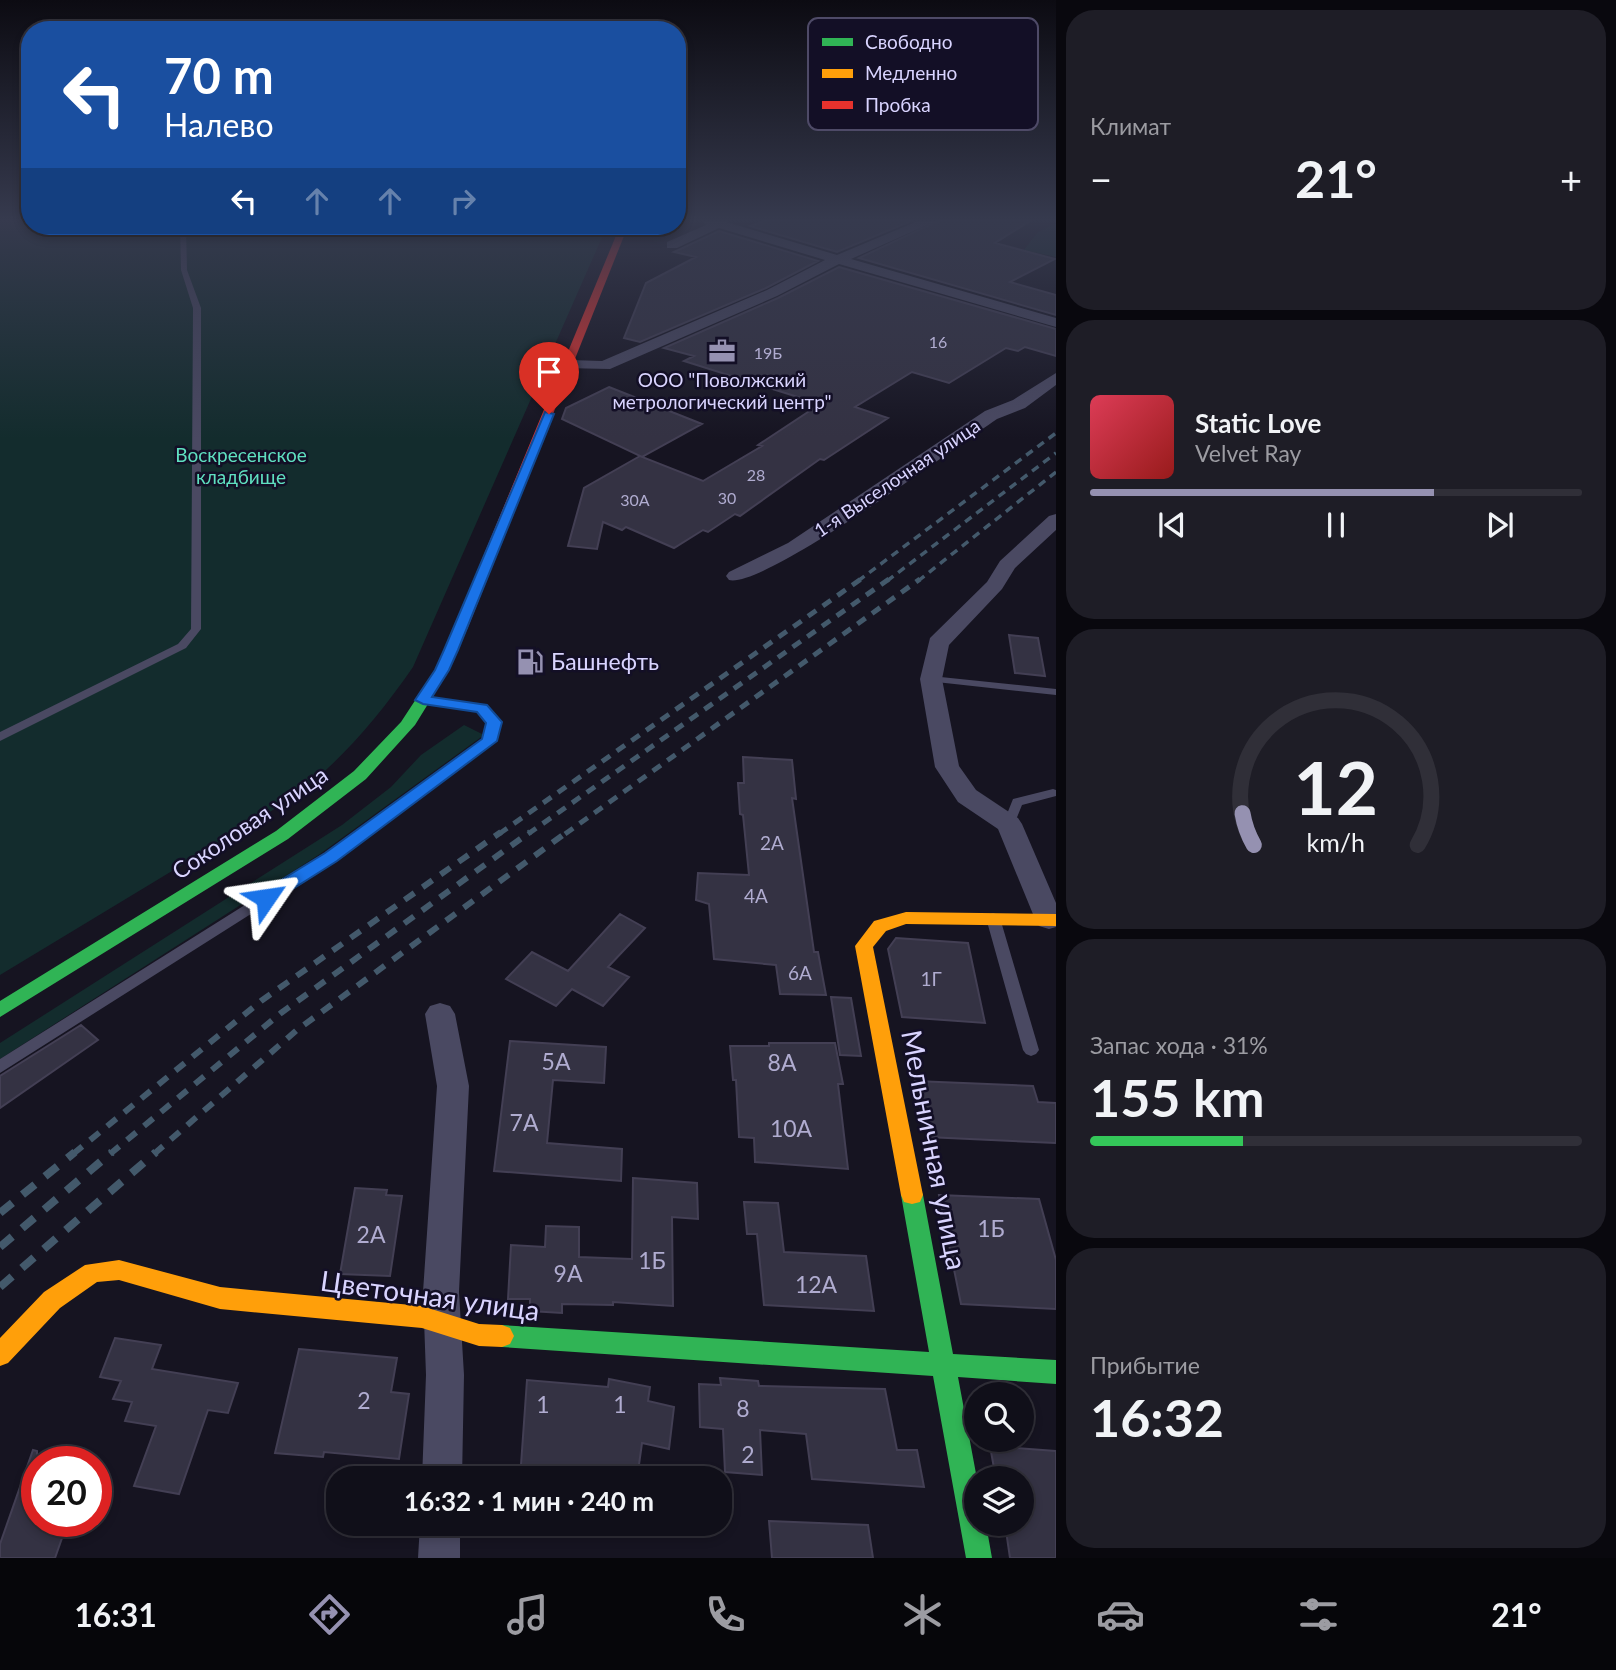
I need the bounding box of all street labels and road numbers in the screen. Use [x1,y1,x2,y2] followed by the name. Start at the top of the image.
[809,414,984,542] street label: 1-я Выселочная улица
[166,760,333,885] street label: Соколовая улица
[895,1027,975,1273] street label: Мельничная улица
[318,1263,542,1327] street label: Цветочная улица

